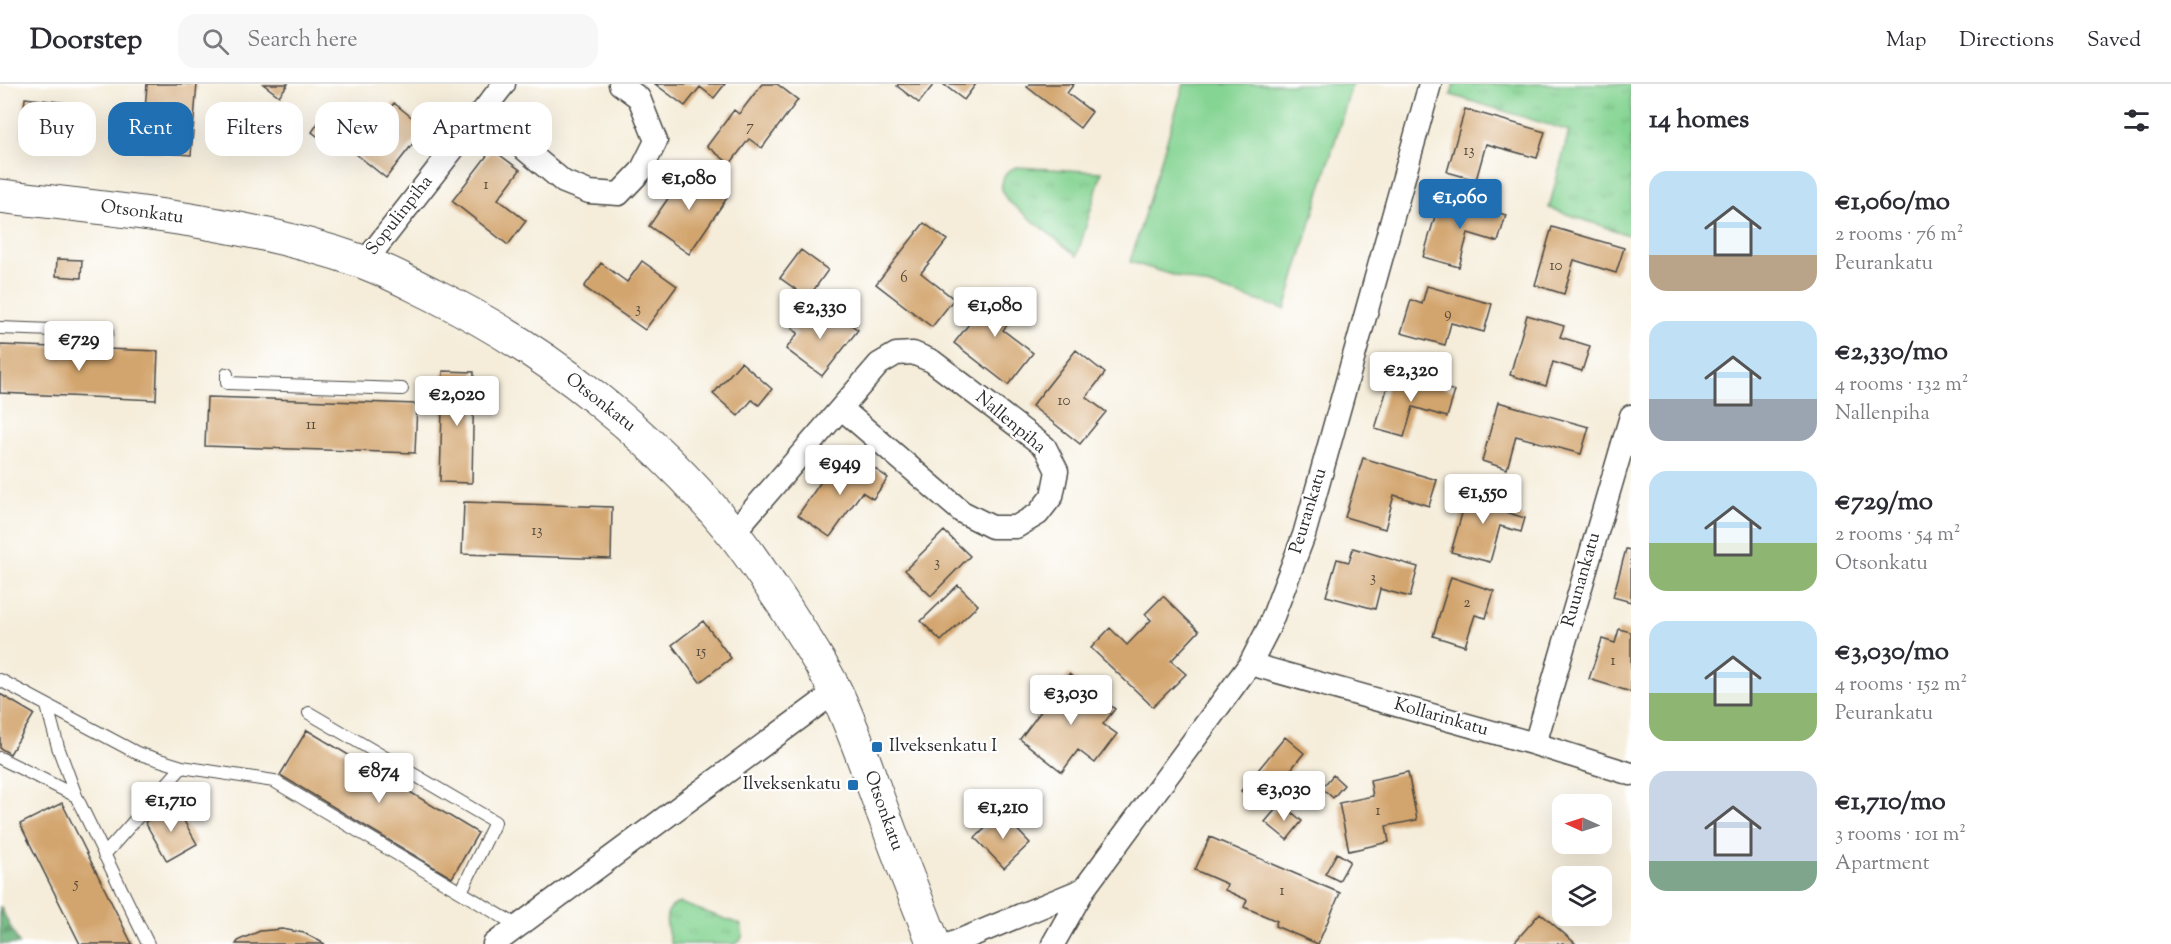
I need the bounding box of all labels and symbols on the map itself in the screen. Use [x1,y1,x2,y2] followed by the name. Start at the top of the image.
[746,117,754,138] house number: 7
[1463,141,1475,162] house number: 13
[640,160,738,211] pin: €1,080
[360,170,440,262] street label: Sopulinpiha
[483,175,489,196] house number: 1
[1411,179,1509,230] pin: €1,060
[99,194,185,232] street label: Otsonkatu
[1550,256,1563,277] house number: 10
[900,268,908,289] house number: 6
[946,287,1044,338] pin: €1,080
[771,289,869,340] pin: €2,330
[635,299,641,320] house number: 3
[1444,304,1452,325] house number: 9
[43,321,115,372] pin: €729
[1362,352,1460,403] pin: €2,320
[559,367,641,439] street label: Otsonkatu
[408,376,506,427] pin: €2,020
[969,386,1051,460] street label: Nallenpiha
[1058,391,1071,412] house number: 10
[306,415,316,436] house number: 11
[804,445,876,496] pin: €949
[1284,465,1334,557] street label: Peurankatu
[1434,474,1532,525] pin: €1,550
[531,521,543,542] house number: 13
[1556,530,1608,630] street label: Ruunankatu
[934,553,940,574] house number: 3
[1370,568,1376,589] house number: 3
[1463,593,1471,614] house number: 2
[696,642,706,663] house number: 15
[1610,651,1616,672] house number: 1
[1022,675,1120,726] pin: €3,030
[1391,692,1491,744] street label: Kollarinkatu
[889,734,997,760] place label: Ilveksenkatu I
[870,740,884,754] marker: Ilveksenkatu I
[343,753,415,804] pin: €874
[856,767,910,855] street label: Otsonkatu
[1235,771,1333,822] pin: €3,030
[743,772,841,798] place label: Ilveksenkatu
[846,778,860,792] marker: Ilveksenkatu
[122,782,220,833] pin: €1,710
[954,789,1052,840] pin: €1,210
[1552,794,1612,854] north arrow
[1375,801,1381,822] house number: 1
[72,874,79,895] house number: 5
[1279,881,1285,902] house number: 1

